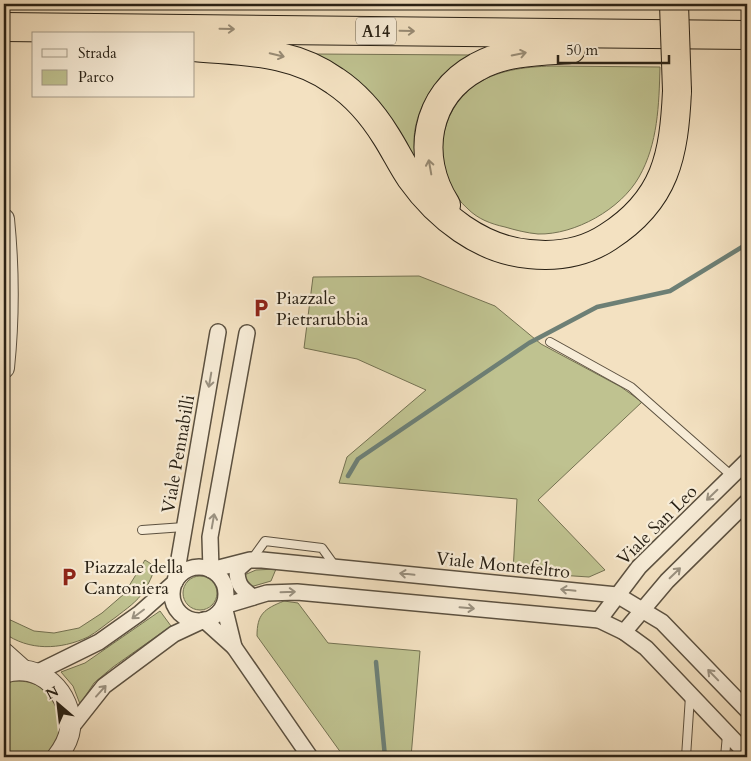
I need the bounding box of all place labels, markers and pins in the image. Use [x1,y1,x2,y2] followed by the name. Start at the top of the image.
[276,286,369,332] place label: Piazzale Pietrarubbia
[250,297,272,319] parking icon: Piazzale Pietrarubbia
[84,555,184,601] place label: Piazzale della Cantoniera
[58,566,80,588] parking icon: Piazzale della Cantoniera

